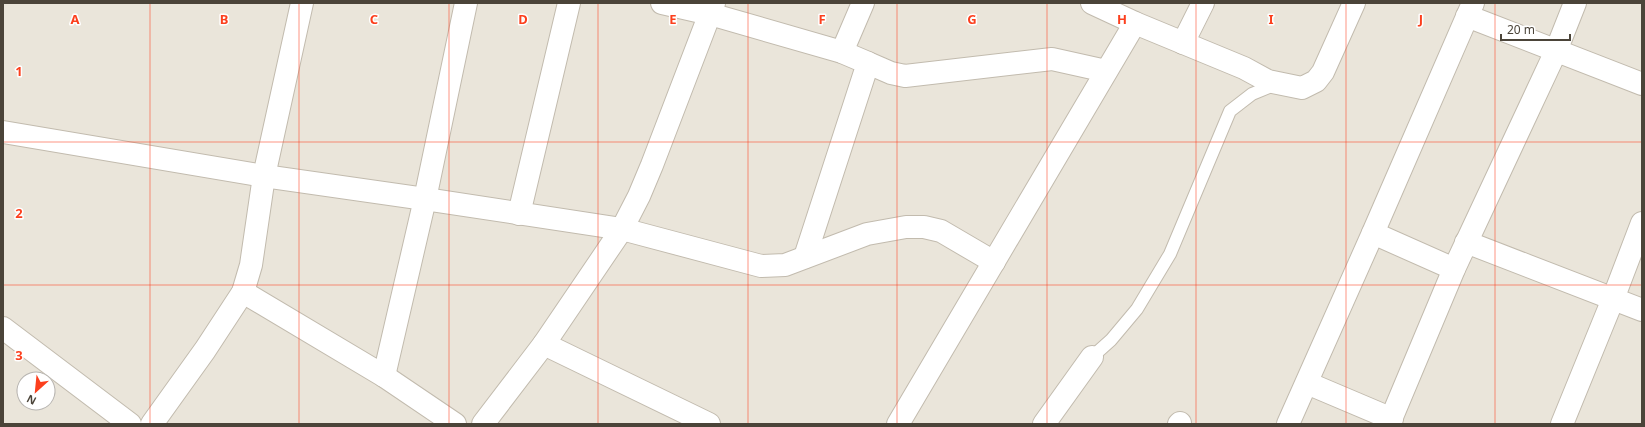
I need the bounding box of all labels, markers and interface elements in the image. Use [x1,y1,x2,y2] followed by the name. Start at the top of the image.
[71,10,80,28] text: A
[220,10,228,28] text: B
[370,10,378,28] text: C
[518,10,528,28] text: D
[669,10,677,28] text: E
[818,10,826,28] text: F
[967,10,977,28] text: G
[1117,10,1127,28] text: H
[1268,10,1274,28] text: I
[1418,10,1423,28] text: J
[1501,16,1570,42] scale bar
[1507,21,1535,38] text: 20 m
[15,62,23,80] text: 1
[15,204,23,222] text: 2
[15,346,23,364] text: 3
[16,371,56,411] north arrow
[24,392,39,409] text: N

